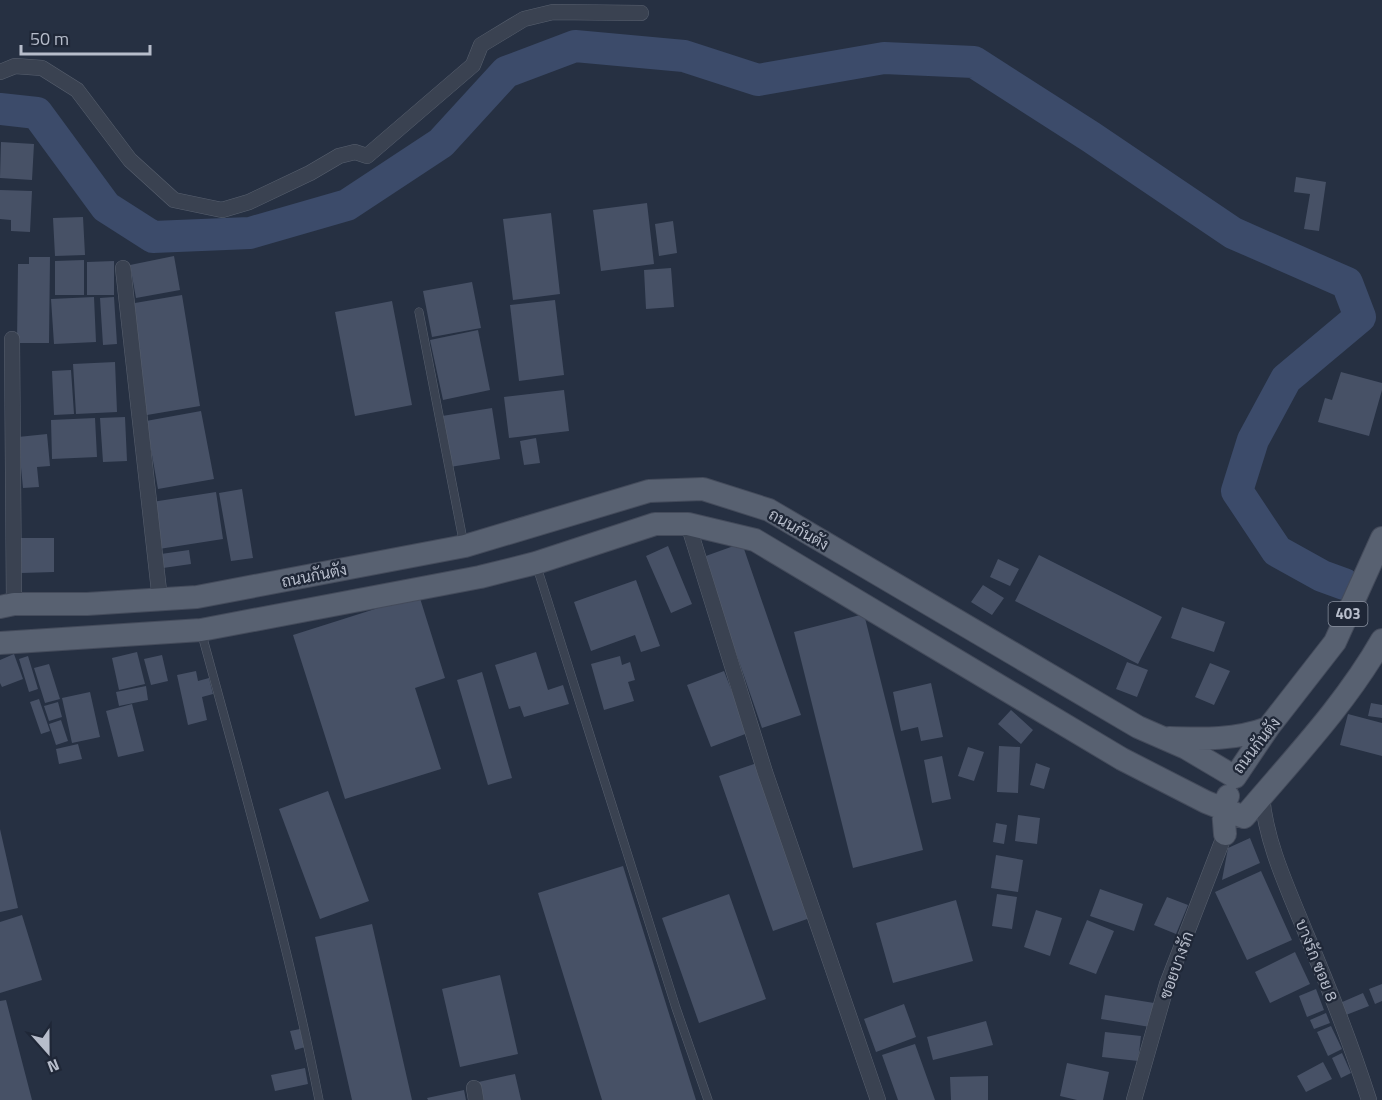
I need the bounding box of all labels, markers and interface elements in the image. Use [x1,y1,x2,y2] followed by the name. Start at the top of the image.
[21,18,150,56] scale bar
[30,25,69,52] text: 50 m
[764,502,834,556] street label: ถนนกันตัง
[279,557,349,593] street label: ถนนกันตัง
[1328,602,1368,626] road number: 403
[1226,712,1286,778] street label: ถนนกันตัง
[1290,915,1344,1005] street label: บางรัก ซอย 8
[1153,928,1199,1002] street label: ซอยบางรัก
[18,1022,78,1082] north arrow
[44,1053,63,1079] text: N

